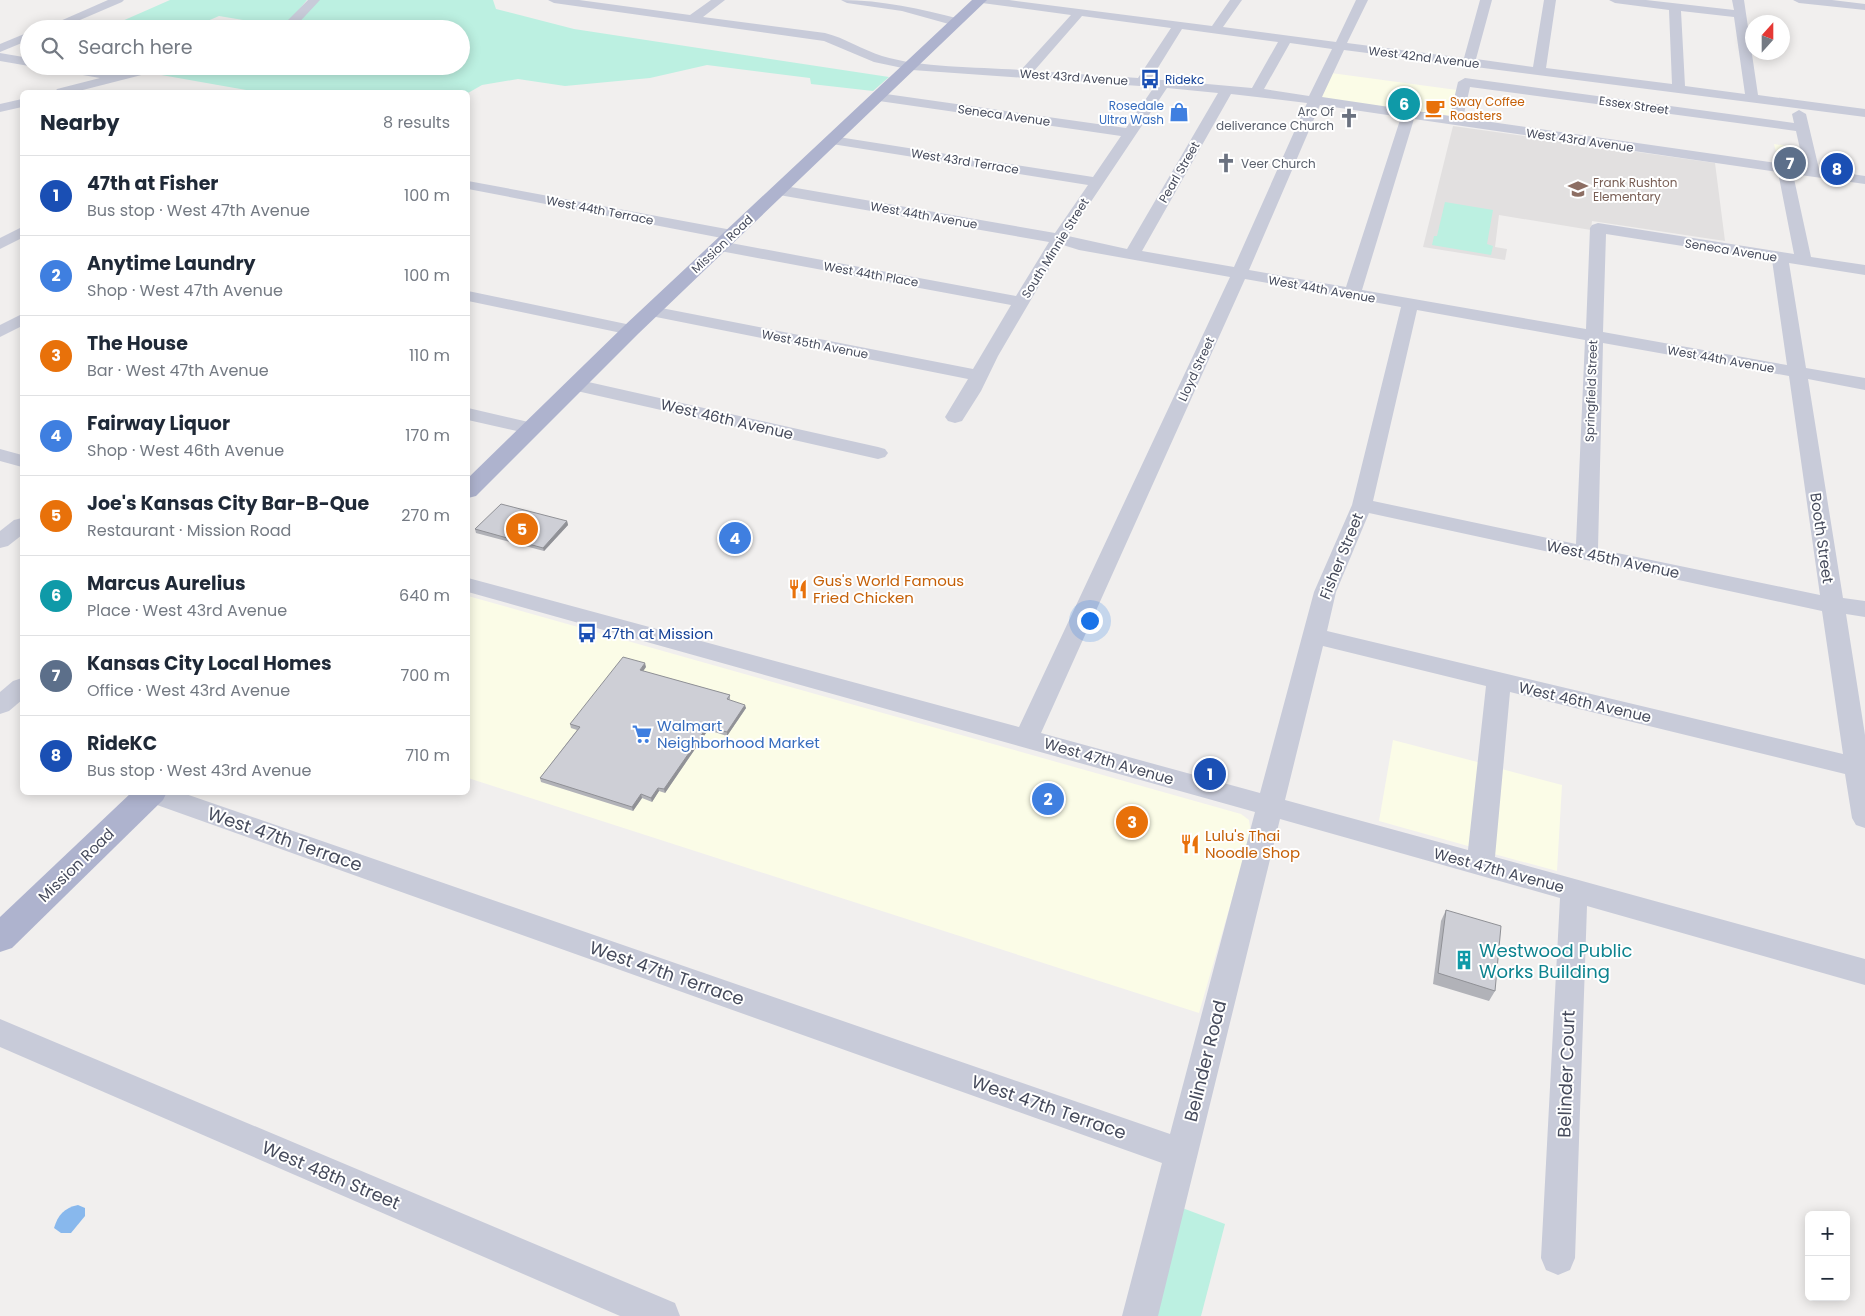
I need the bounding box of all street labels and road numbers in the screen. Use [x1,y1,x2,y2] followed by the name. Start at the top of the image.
[1368,42,1480,72] street label: West 42nd Avenue
[1019,65,1129,89] street label: West 43rd Avenue
[1598,92,1670,118] street label: Essex Street
[957,100,1051,130] street label: Seneca Avenue
[1525,124,1635,156] street label: West 43rd Avenue
[1155,138,1203,206] street label: Pearl Street
[910,144,1020,178] street label: West 43rd Terrace
[545,191,655,229] street label: West 44th Terrace
[1017,195,1093,301] street label: South Minnie Street
[869,197,979,233] street label: West 44th Avenue
[687,211,757,277] street label: Mission Road
[1684,234,1778,266] street label: Seneca Avenue
[822,257,920,291] street label: West 44th Place
[1267,271,1377,307] street label: West 44th Avenue
[760,325,870,363] street label: West 45th Avenue
[1174,334,1218,404] street label: Lloyd Street
[1581,340,1601,442] street label: Springfield Street
[1666,341,1776,377] street label: West 44th Avenue
[659,394,795,444] street label: West 46th Avenue
[1805,491,1839,585] street label: Booth Street
[1314,510,1368,602] street label: Fisher Street
[1545,535,1681,583] street label: West 45th Avenue
[1517,677,1653,727] street label: West 46th Avenue
[1042,732,1176,790] street label: West 47th Avenue
[204,801,366,877] street label: West 47th Terrace
[33,823,119,907] street label: Mission Road
[1431,842,1567,898] street label: West 47th Avenue
[586,935,748,1011] street label: West 47th Terrace
[1178,998,1232,1124] street label: Belinder Road
[1551,1010,1581,1138] street label: Belinder Court
[968,1069,1130,1145] street label: West 47th Terrace
[258,1135,404,1215] street label: West 48th Street

